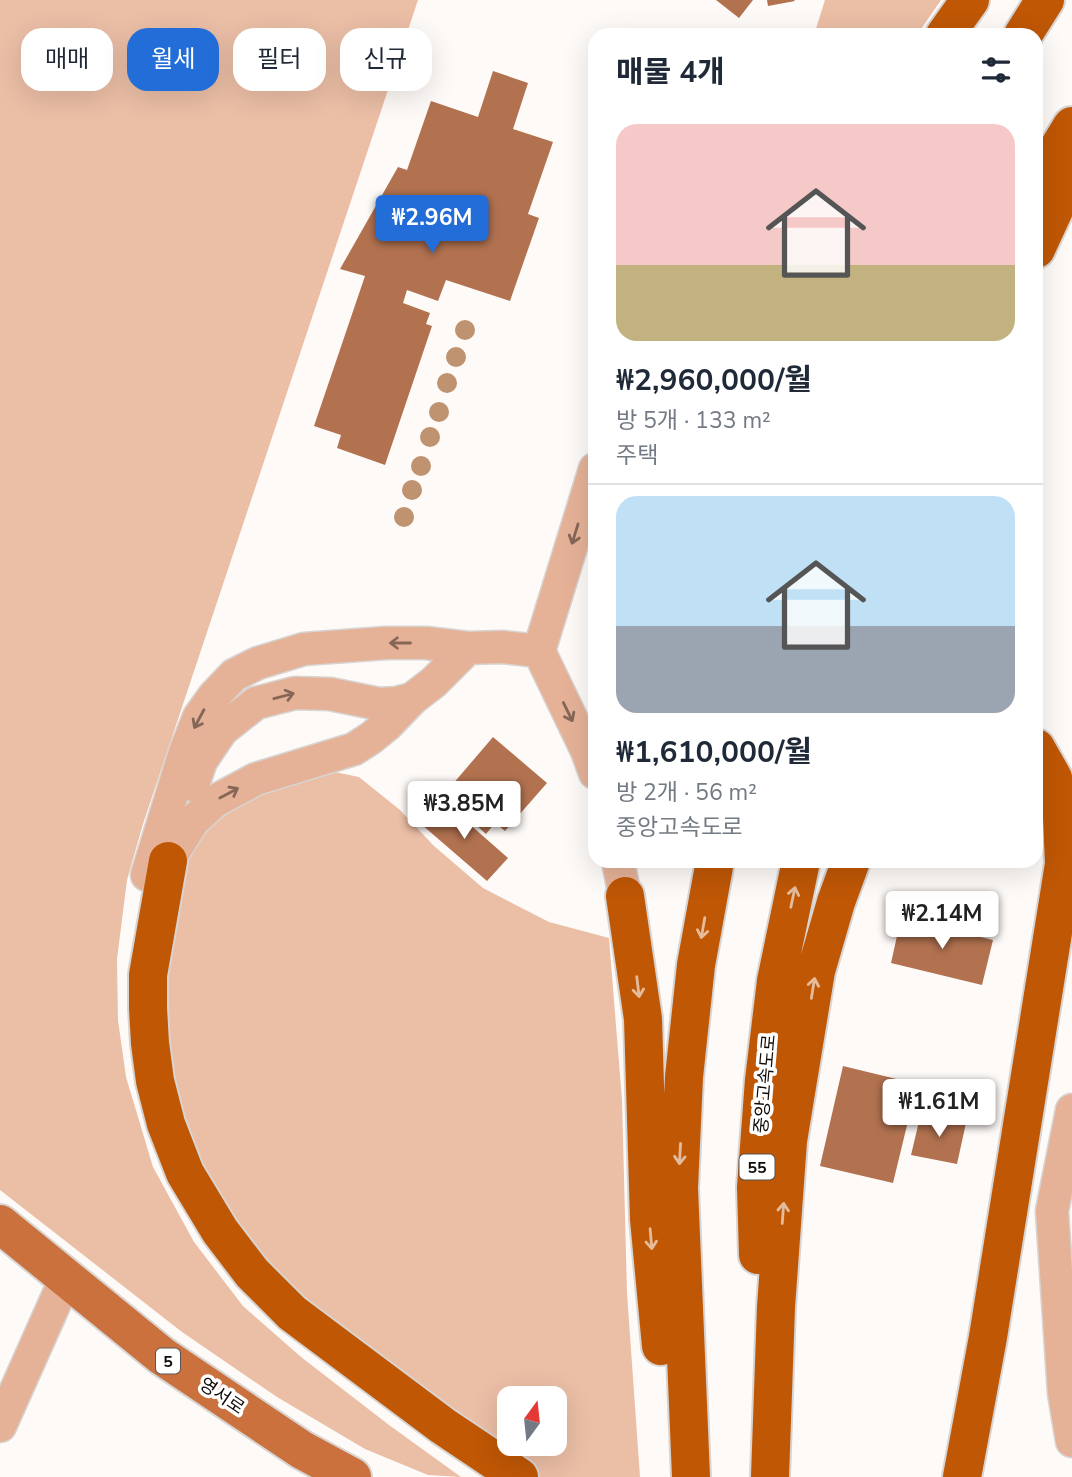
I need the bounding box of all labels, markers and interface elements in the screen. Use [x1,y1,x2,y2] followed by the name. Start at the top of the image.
[21,28,113,91] chip: 매매
[127,28,219,91] chip: 월세
[233,28,326,91] chip: 필터
[340,28,432,91] chip: 신규
[977,51,1015,89] icon: filters
[616,52,725,93] text: 매물 4개
[753,170,879,296] icon: home
[375,196,489,255] pin: ₩2.96M
[392,202,472,233] text: ₩2.96M
[616,360,812,401] text: ₩2,960,000/월
[616,405,771,436] text: 방 5개 · 133 m²
[616,440,658,471] text: 주택
[567,523,580,545] one-way arrow
[753,542,879,668] icon: home
[389,636,412,650] one-way arrow
[272,689,295,702] one-way arrow
[561,701,575,722] one-way arrow
[192,708,206,729] one-way arrow
[616,732,812,773] text: ₩1,610,000/월
[616,777,757,808] text: 방 2개 · 56 m²
[407,782,521,841] pin: ₩3.85M
[218,786,238,800] one-way arrow
[424,788,504,819] text: ₩3.85M
[616,812,743,843] text: 중앙고속도로
[787,886,801,909] one-way arrow
[885,892,999,951] pin: ₩2.14M
[902,898,982,929] text: ₩2.14M
[696,916,709,939] one-way arrow
[632,975,645,998] one-way arrow
[807,977,820,1000] one-way arrow
[749,1033,781,1135] street label: 중앙고속도로
[882,1080,996,1139] pin: ₩1.61M
[899,1086,979,1117] text: ₩1.61M
[674,1143,687,1166] one-way arrow
[740,1154,774,1180] road number: 55
[777,1202,790,1225] one-way arrow
[645,1227,658,1250] one-way arrow
[156,1348,180,1373] road number: 5
[195,1372,249,1420] street label: 영서로
[497,1386,567,1456] north arrow
[497,1386,567,1456] map controls

